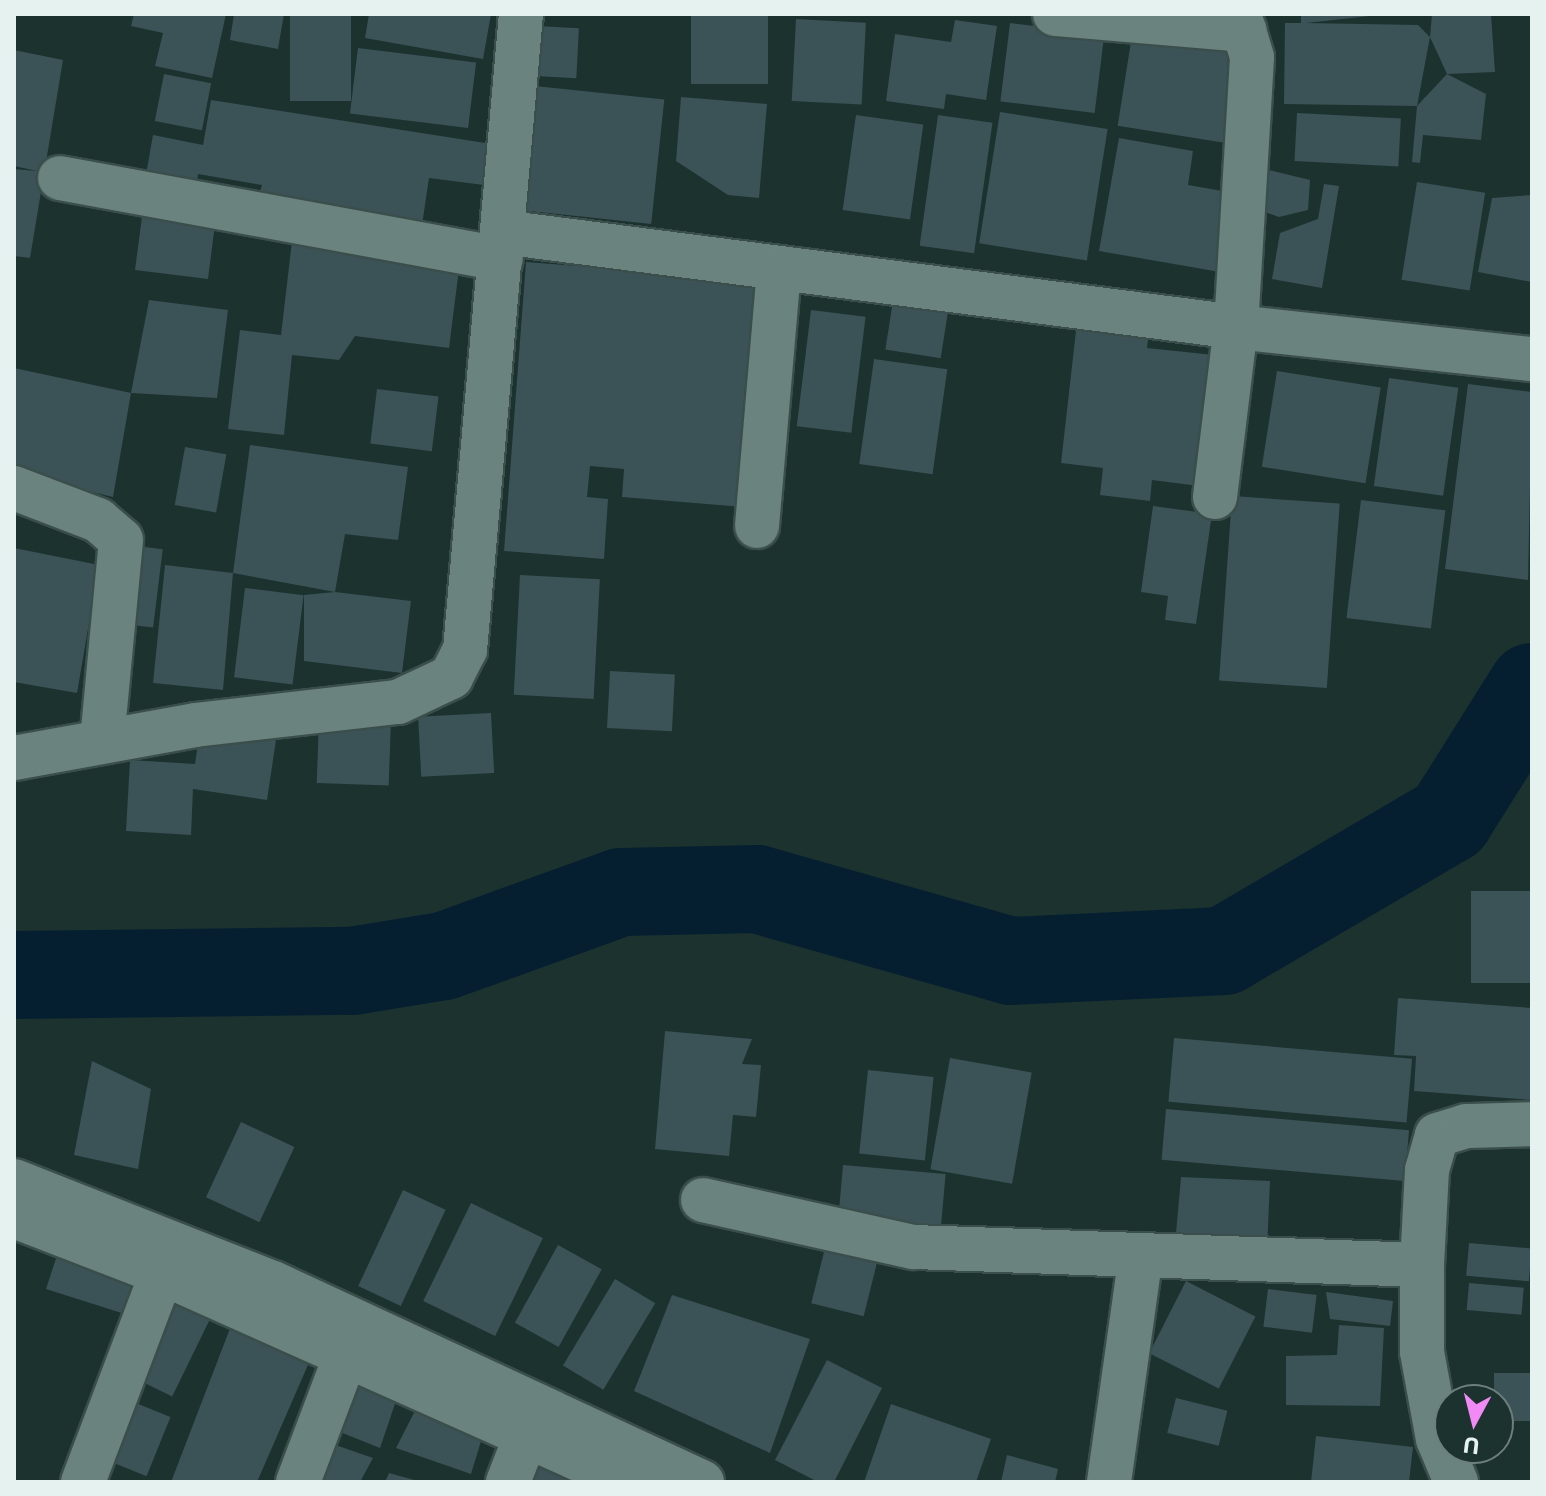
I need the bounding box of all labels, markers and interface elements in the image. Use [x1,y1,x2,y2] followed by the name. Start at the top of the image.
[1434,1384,1514,1464] north arrow
[1462,1432,1481,1461] text: U

